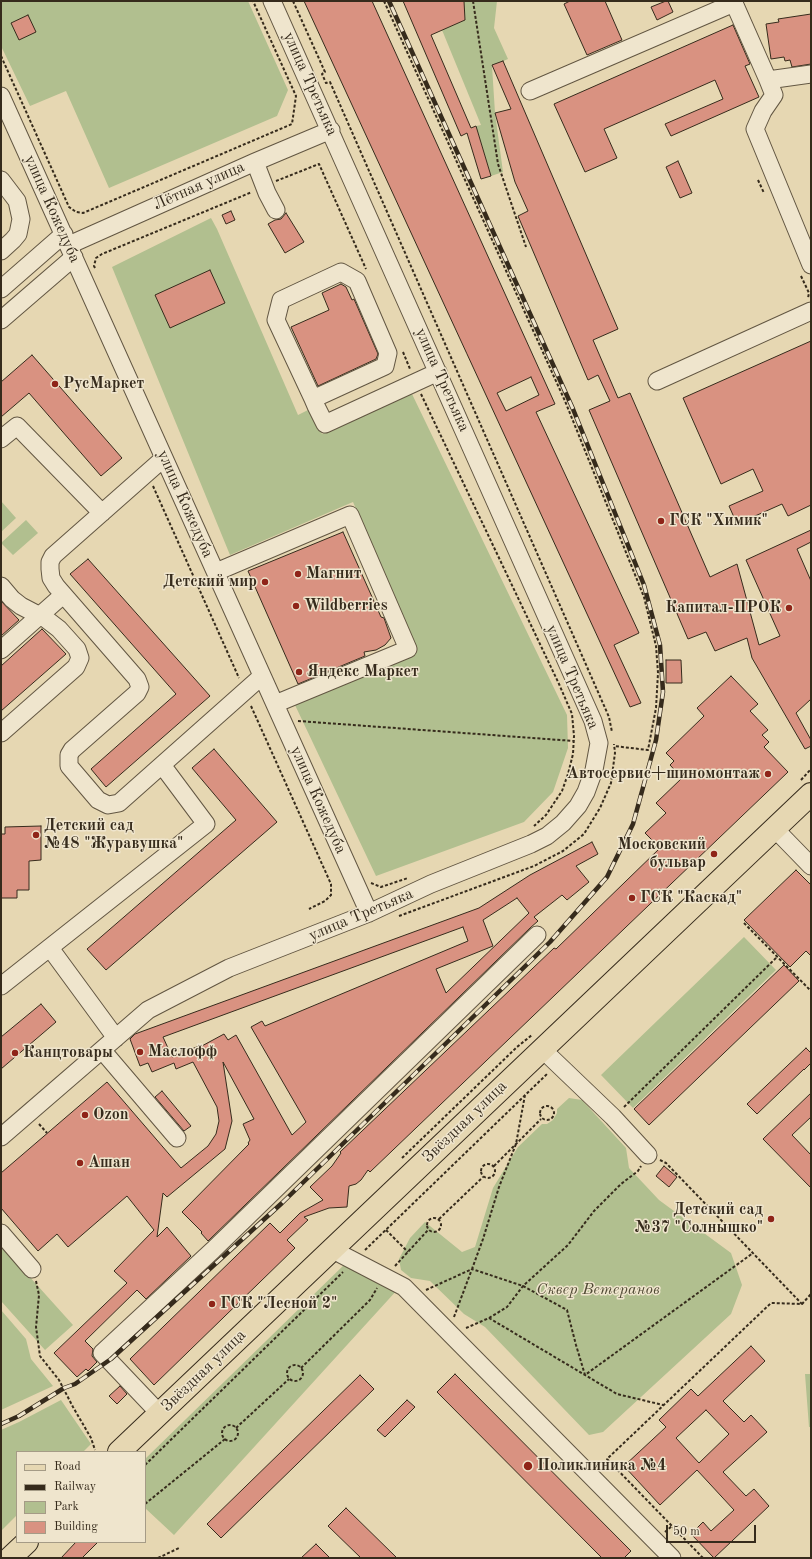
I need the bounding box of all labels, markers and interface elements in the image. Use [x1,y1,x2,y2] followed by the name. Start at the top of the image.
[279,29,341,139] street label: улица Третьяка
[20,152,84,266] street label: улица Кожедуба
[150,157,248,215] street label: Лётная улица
[411,325,473,435] street label: улица Третьяка
[63,374,144,394] place label: РусМаркет
[50,379,60,389] marker: РусМаркет
[153,447,217,561] street label: улица Кожедуба
[669,511,768,531] place label: ГСК "Химик"
[656,516,666,526] marker: ГСК "Химик"
[306,564,361,584] place label: Магнит
[293,569,303,579] marker: Магнит
[163,572,257,592] place label: Детский мир
[260,577,270,587] marker: Детский мир
[304,596,388,616] place label: Wildberries
[665,598,781,618] place label: Капитал-ПРОК
[291,601,301,611] marker: Wildberries
[784,603,794,613] marker: Капитал-ПРОК
[541,622,603,732] street label: улица Третьяка
[307,662,419,682] place label: Яндекс Маркет
[294,667,304,677] marker: Яндекс Маркет
[286,743,350,857] street label: улица Кожедуба
[567,764,760,784] place label: Автосервис+шиномонтаж
[763,769,773,779] marker: Автосервис+шиномонтаж
[44,816,183,854] place label: Детский сад №48 "Журавушка"
[31,830,41,840] marker: Детский сад №48 "Журавушка"
[618,835,706,873] place label: Московский бульвар
[709,849,719,859] marker: Московский бульвар
[306,884,416,946] street label: улица Третьяка
[640,888,742,908] place label: ГСК "Каскад"
[627,893,637,903] marker: ГСК "Каскад"
[148,1042,217,1062] place label: Маслофф
[23,1043,113,1063] place label: Канцтовары
[135,1047,145,1057] marker: Маслофф
[10,1048,20,1058] marker: Канцтовары
[419,1077,511,1167] street label: Звёздная улица
[93,1105,129,1125] place label: Ozon
[80,1110,90,1120] marker: Ozon
[88,1153,130,1173] place label: Ашан
[75,1158,85,1168] marker: Ашан
[634,1200,763,1238] place label: Детский сад №37 "Солнышко"
[766,1214,776,1224] marker: Детский сад №37 "Солнышко"
[536,1280,660,1300] park label: Сквер Ветеранов
[220,1294,337,1314] place label: ГСК "Лесной 2"
[207,1299,217,1309] marker: ГСК "Лесной 2"
[158,1326,250,1416] street label: Звёздная улица
[16,1451,146,1543] legend
[537,1456,667,1476] place label: Поликлиника №4
[522,1460,534,1472] marker: Поликлиника №4
[54,1461,81,1473] text: Road
[54,1481,96,1493] text: Railway
[54,1501,79,1513] text: Park
[668,1517,758,1543] scale bar
[54,1521,98,1533] text: Building
[673,1526,700,1538] text: 50 m

